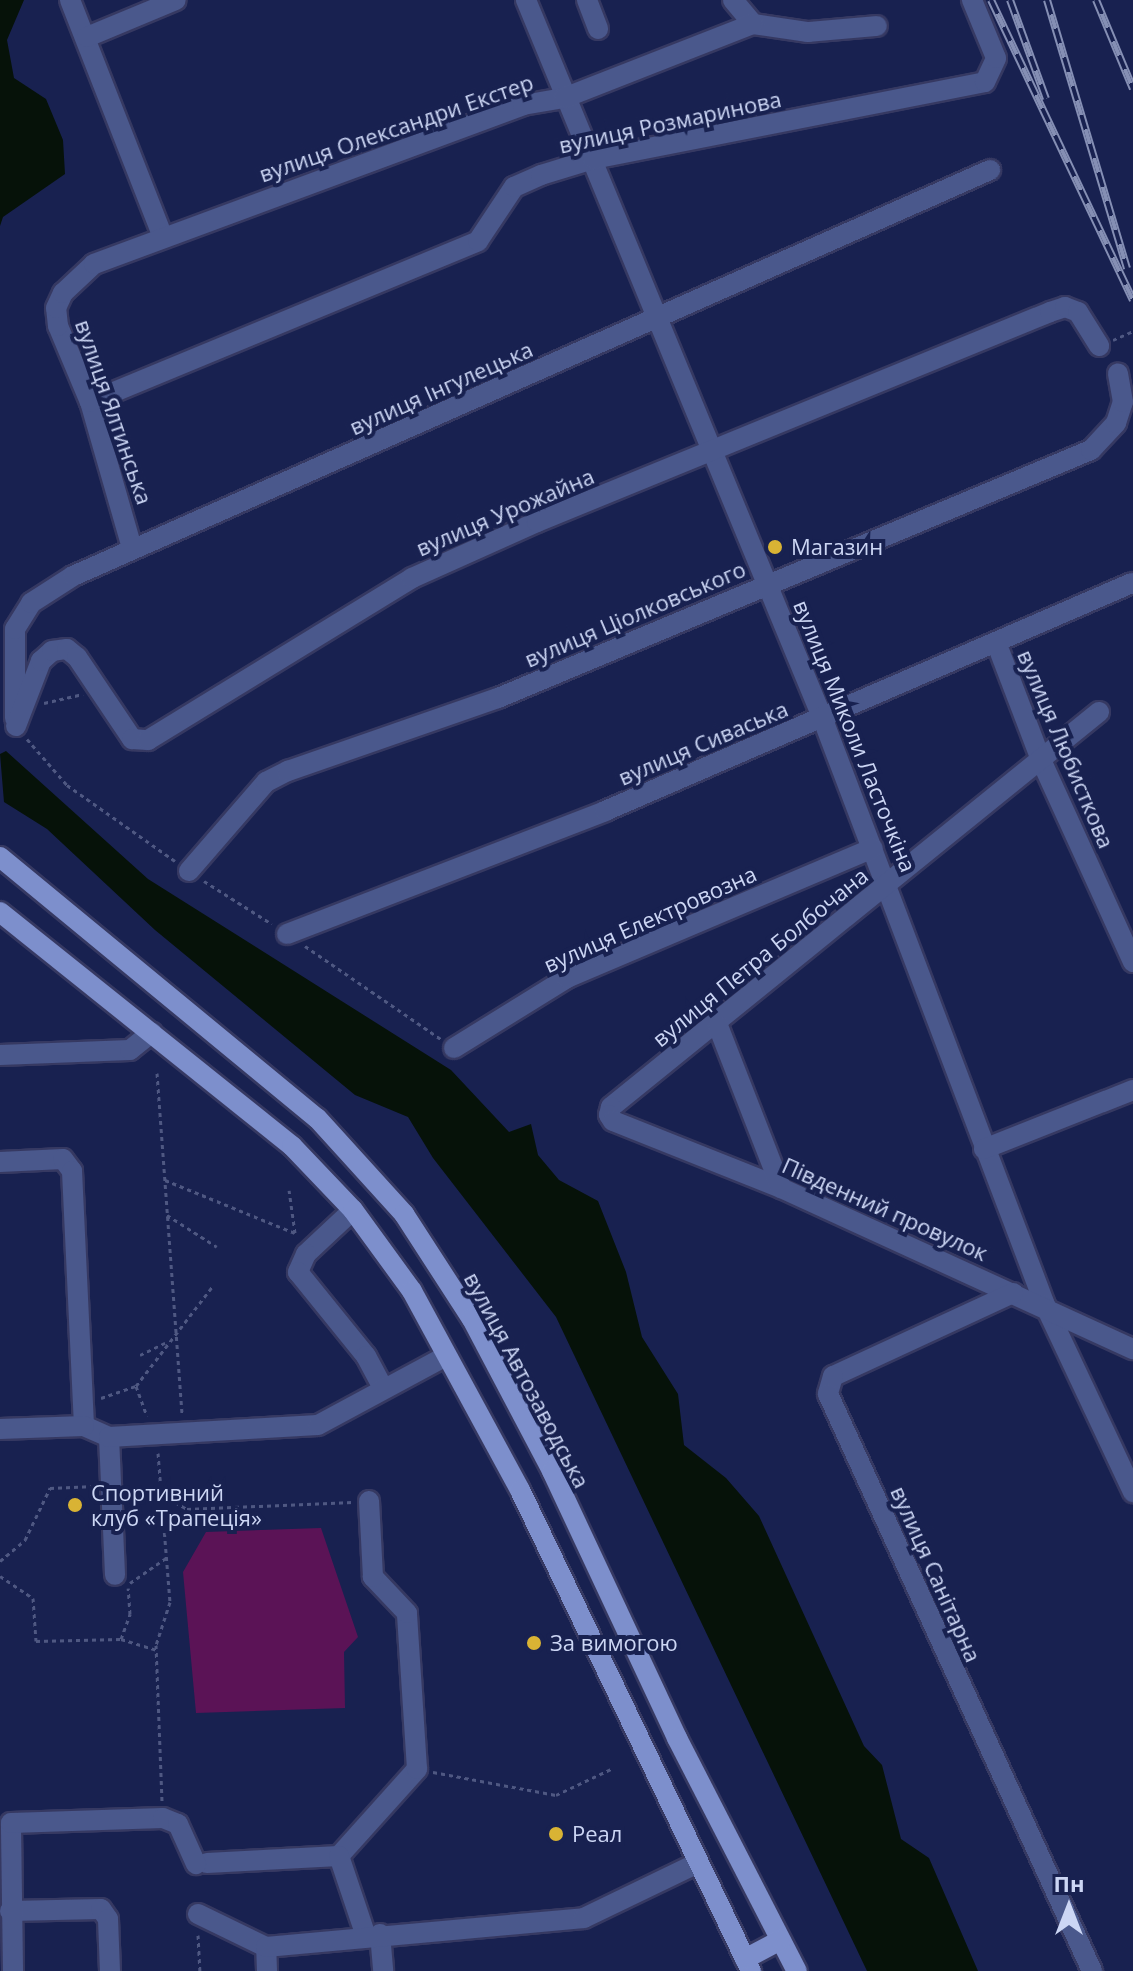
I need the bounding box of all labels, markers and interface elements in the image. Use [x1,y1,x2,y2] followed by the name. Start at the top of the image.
[255,69,537,187] street label: вулиця Олександри Екстер
[556,86,784,158] street label: вулиця Розмаринова
[70,316,158,508] street label: вулиця Ялтинська
[345,336,537,440] street label: вулиця Інгулецька
[412,463,598,561] street label: вулиця Урожайна
[791,534,883,560] place label: Магазин
[766,538,784,556] marker: Магазин
[521,555,749,673] street label: вулиця Ціолковського
[788,596,922,876] street label: вулиця Миколи Ласточкіна
[1012,646,1120,852] street label: вулиця Любисткова
[614,695,792,791] street label: вулиця Сиваська
[540,860,760,978] street label: вулиця Електровозна
[647,862,873,1052] street label: вулиця Петра Болбочана
[778,1152,992,1266] street label: Південний провулок
[459,1268,595,1492] street label: вулиця Автозаводська
[91,1479,262,1530] place label: Спортивний клуб «Трапеція»
[885,1482,987,1666] street label: вулиця Санітарна
[66,1496,84,1514] marker: Спортивний клуб «Трапеція»
[550,1630,678,1656] place label: За вимогою
[525,1634,543,1652] marker: За вимогою
[572,1821,622,1847] place label: Реал
[547,1825,565,1843] marker: Реал
[1029,1867,1109,1947] north arrow
[1054,1868,1084,1898] text: Пн

